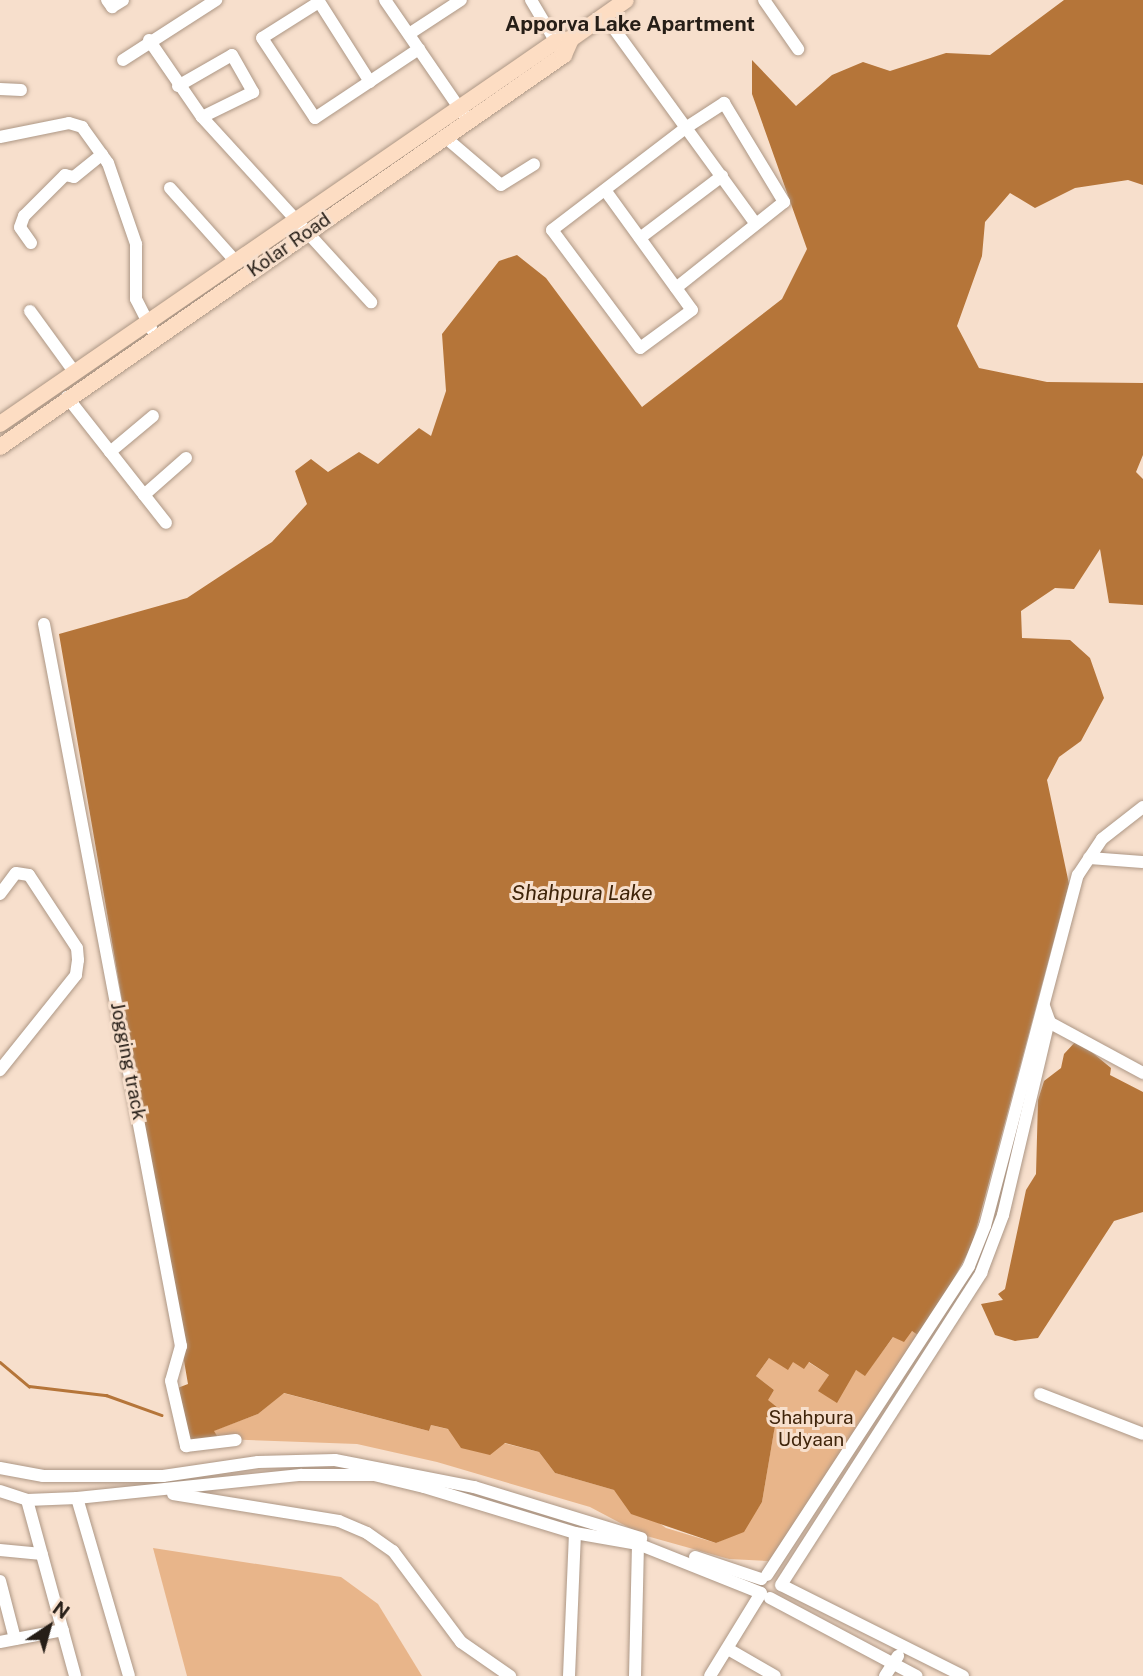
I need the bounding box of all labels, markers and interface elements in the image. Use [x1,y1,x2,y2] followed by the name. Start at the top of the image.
[505,11,755,37] district label: Apporva Lake Apartment
[243,208,335,282] street label: Kolar Road
[511,880,653,906] water label: Shahpura Lake
[105,1000,151,1122] street label: Jogging track
[768,1407,854,1451] park label: Shahpura Udyaan
[14,1592,84,1662] north arrow
[49,1597,74,1623] text: N

